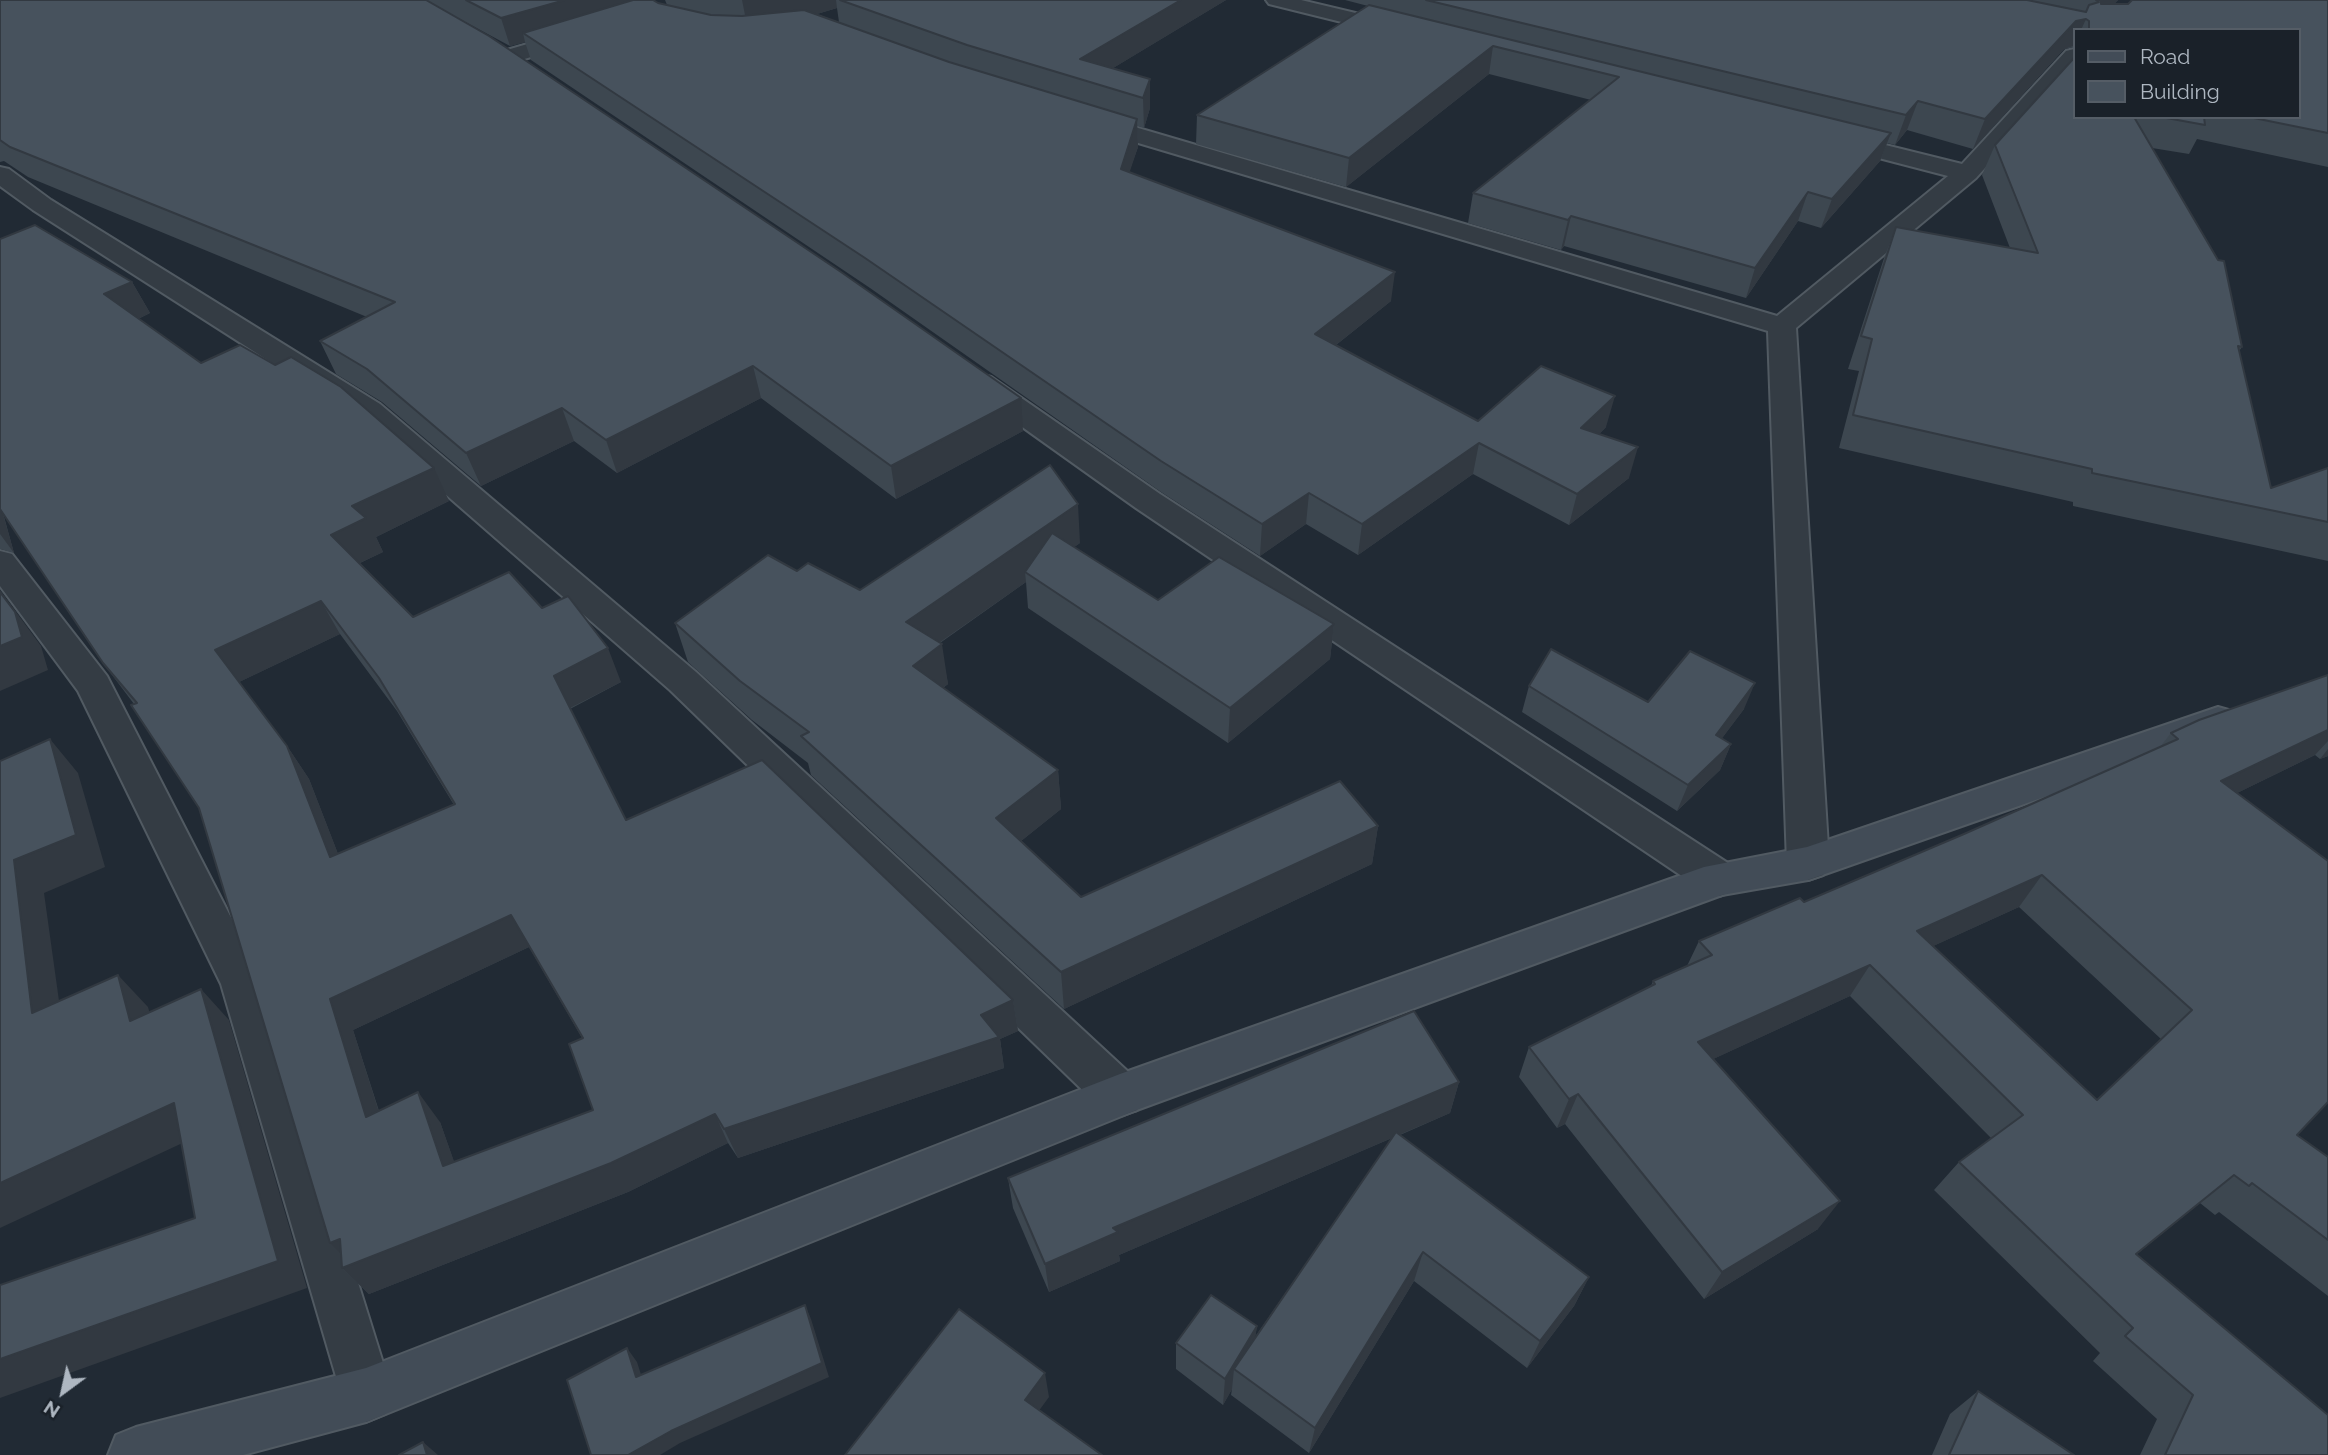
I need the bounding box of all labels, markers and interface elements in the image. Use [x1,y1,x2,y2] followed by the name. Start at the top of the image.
[2072,28,2300,119] legend
[2140,44,2190,69] text: Road
[2140,79,2220,104] text: Building
[28,1357,98,1427] north arrow
[39,1396,64,1423] text: N

